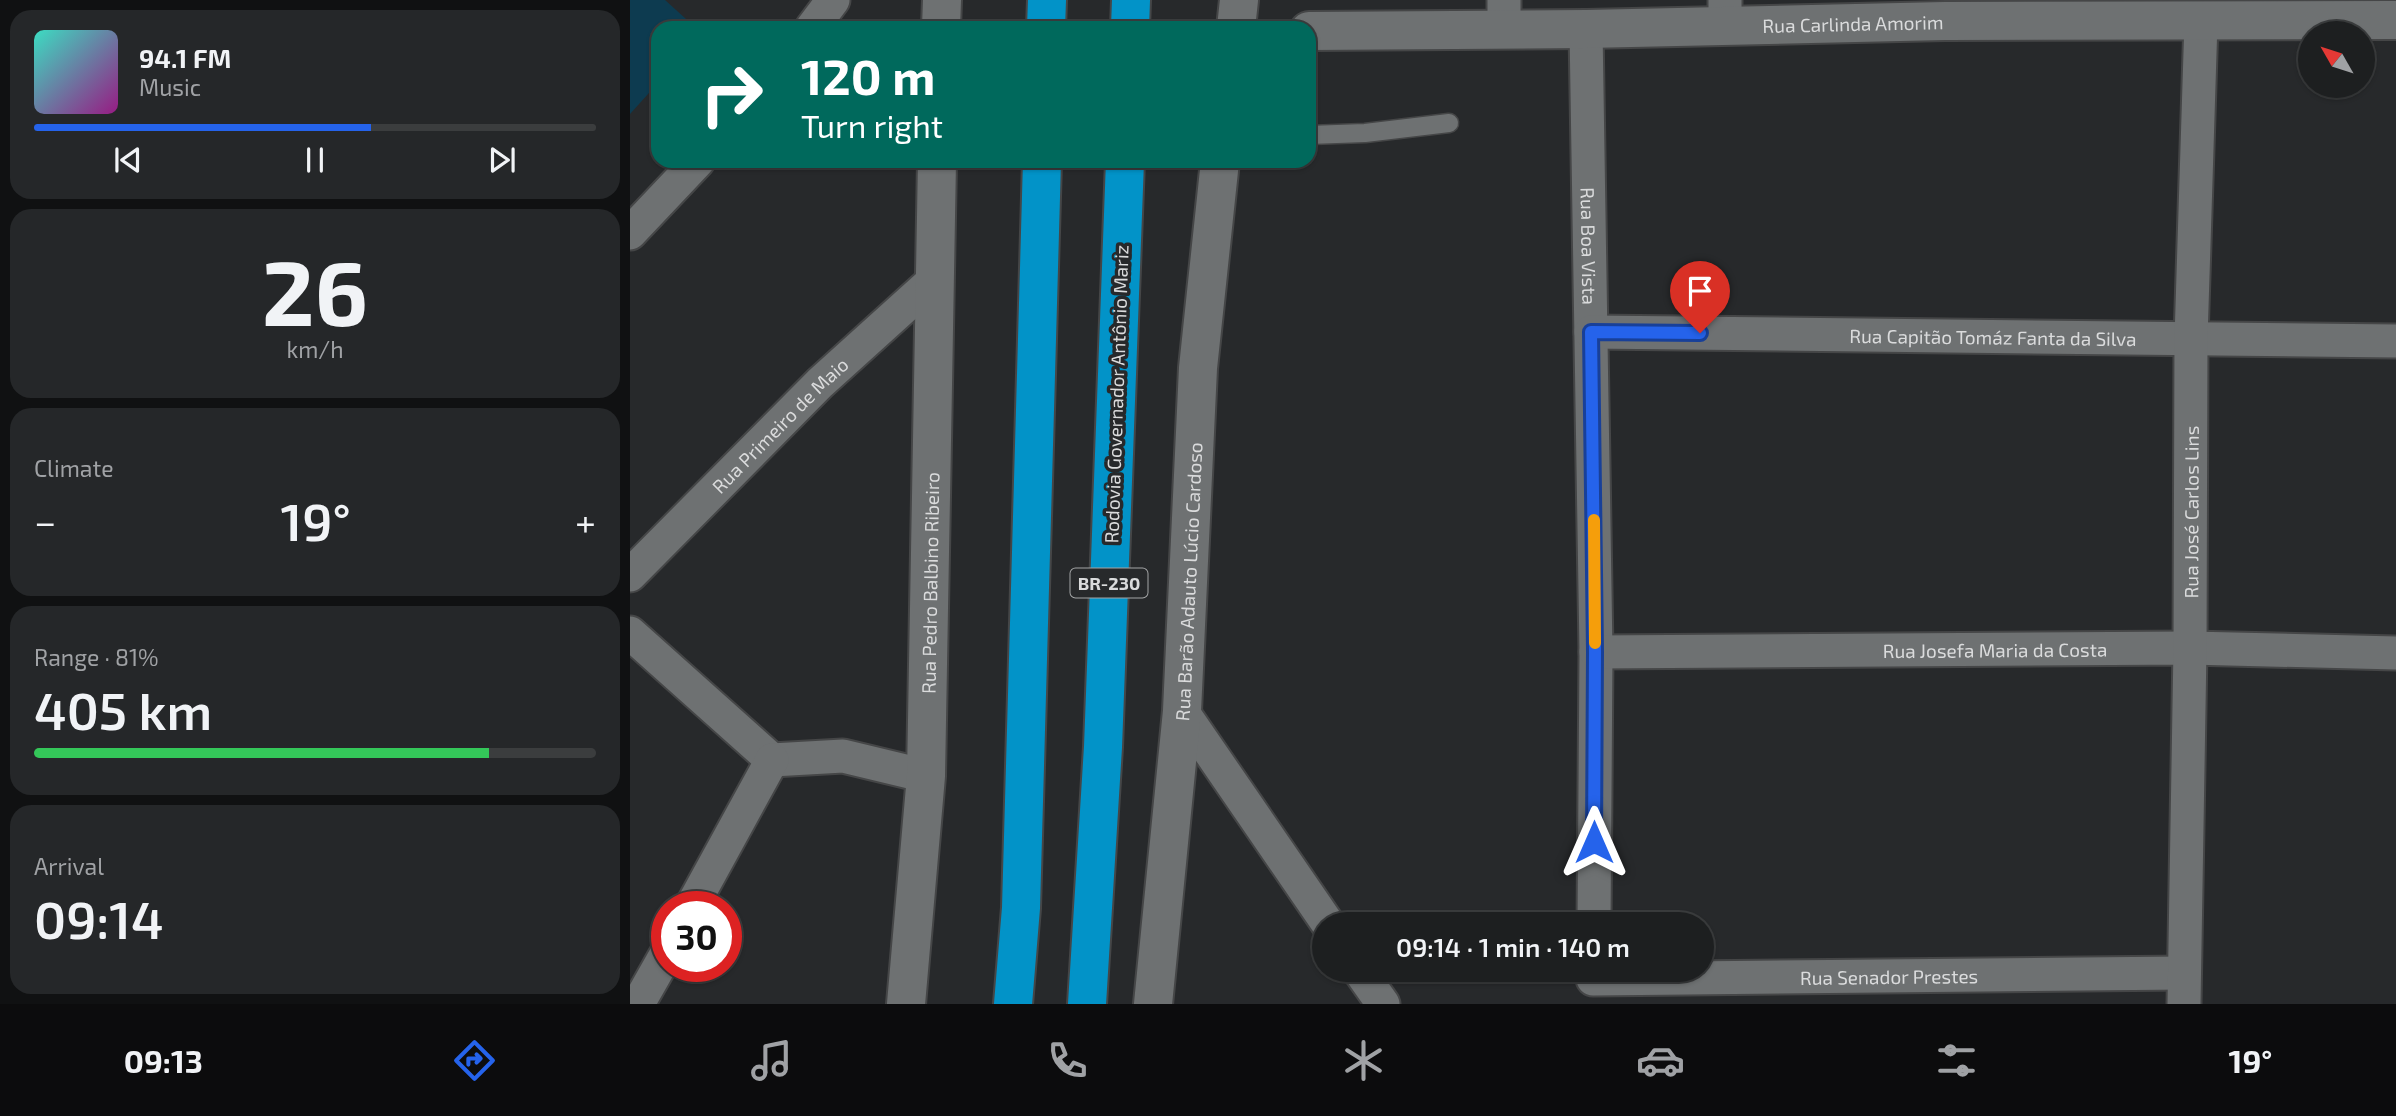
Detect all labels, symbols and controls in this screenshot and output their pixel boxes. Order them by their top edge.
street label: Rua Carlinda Amorim [1762,10,1944,37]
north arrow [2298,21,2375,98]
map controls [2298,21,2375,98]
text: 94.1 FM [139,42,231,73]
text: 120 m [801,46,935,105]
icon: right [686,49,777,140]
text: Music [139,73,201,101]
text: Turn right [801,106,943,144]
icon: previous [109,141,147,179]
icon: pause [296,141,334,179]
icon: next [483,141,521,179]
street label: Rua Boa Vista [1577,187,1602,305]
text: 26 [262,235,368,344]
street label: Rodovia Governador Antônio Mariz [1099,244,1133,544]
pin [1670,261,1730,333]
icon: arrive [1681,272,1719,310]
street label: Rua Capitão Tomáz Fanta da Silva [1849,323,2137,350]
text: km/h [286,335,344,363]
street label: Rua Primeiro de Maio [707,352,852,497]
street label: Rua José Carlos Lins [2179,426,2202,598]
street label: Rua Barão Adauto Lúcio Cardoso [1170,442,1206,722]
text: Climate [34,454,114,482]
street label: Rua Pedro Balbino Ribeiro [916,472,943,694]
text: 19° [280,489,351,551]
text: − [34,498,56,544]
text: + [575,498,596,544]
road number: BR-230 [1070,568,1148,598]
street label: Rua Josefa Maria da Costa [1883,637,2107,662]
text: Range · 81% [34,643,159,671]
text: 405 km [34,678,212,740]
position arrow [1557,805,1631,879]
text: Arrival [34,852,104,880]
text: 09:14 [34,887,164,949]
speed limit sign: 30 [651,891,742,982]
text: 09:14 · 1 min · 140 m [1396,931,1630,962]
street label: Rua Senador Prestes [1800,964,1978,988]
icon: directions [450,1036,499,1085]
icon: music [747,1036,796,1085]
icon: phone [1043,1036,1092,1085]
icon: climate [1339,1036,1388,1085]
icon: car [1636,1036,1685,1085]
icon: filters [1932,1036,1981,1085]
text: 09:13 [124,1041,203,1079]
text: 19° [2229,1041,2272,1079]

